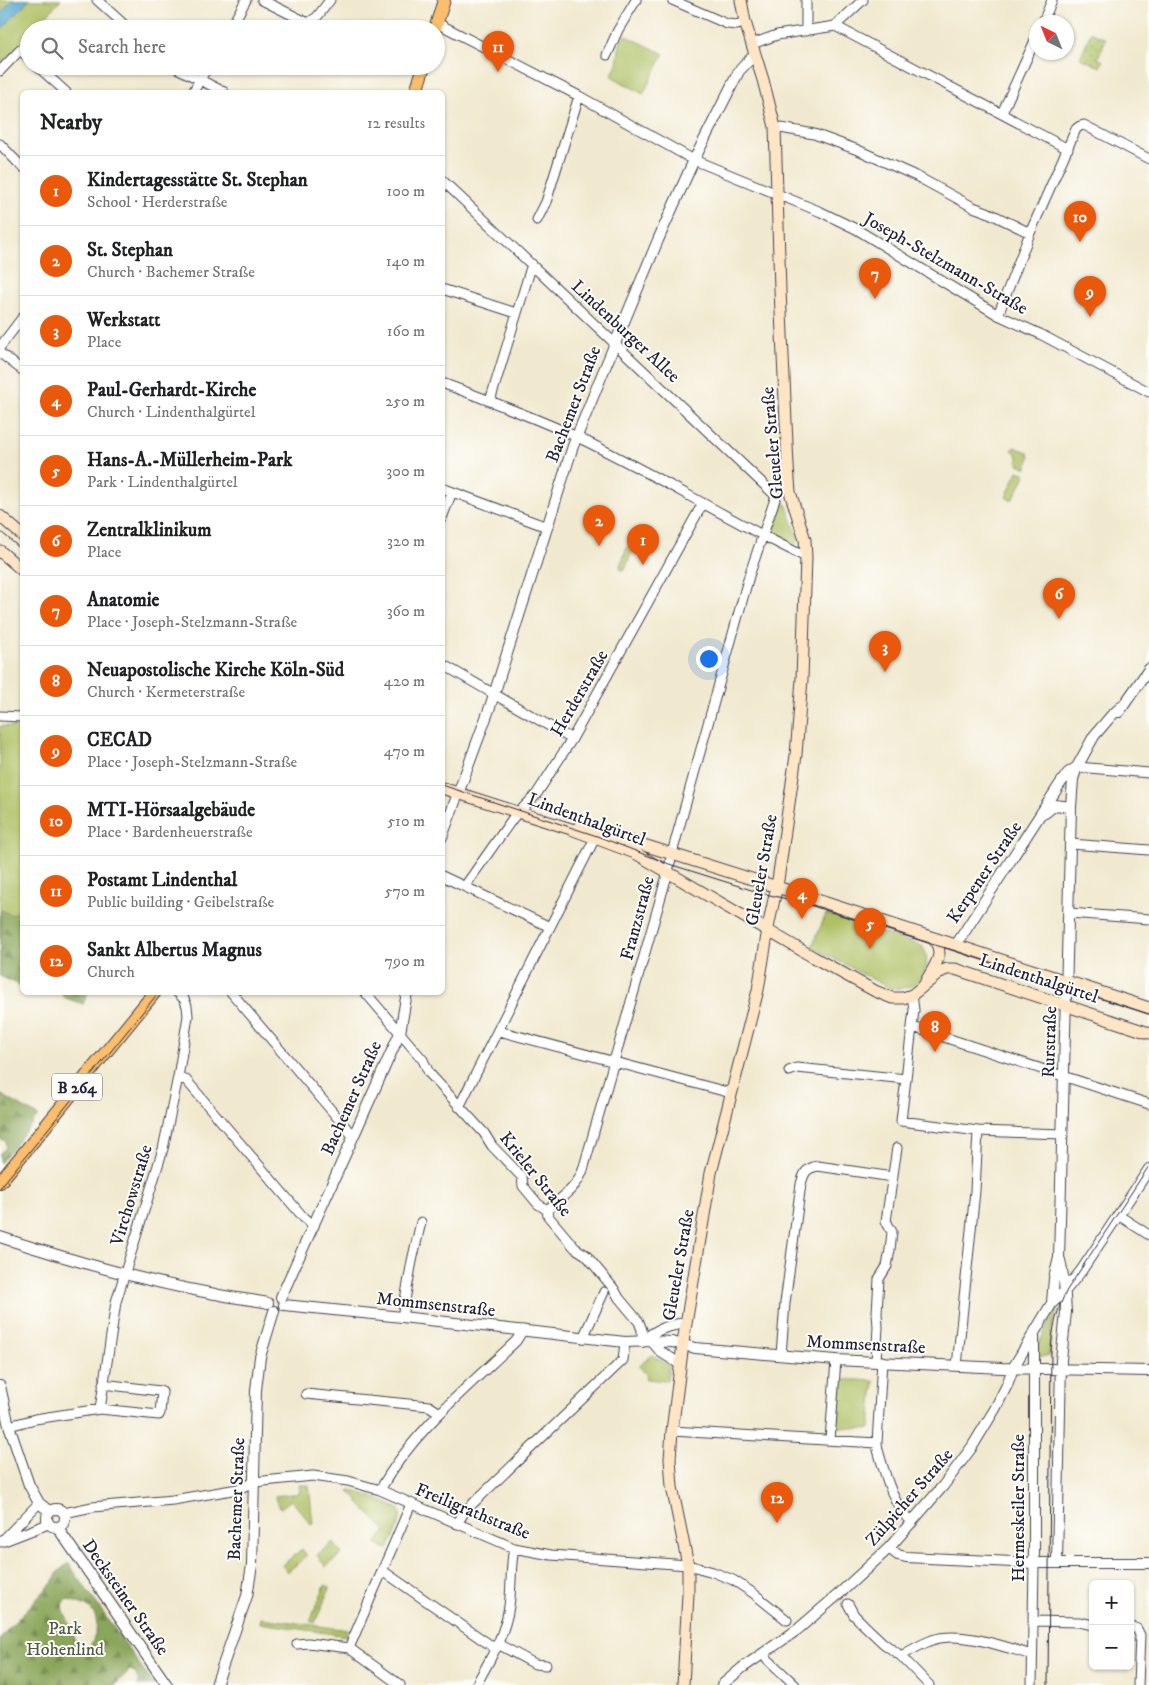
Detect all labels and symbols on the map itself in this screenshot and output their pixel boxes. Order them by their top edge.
north arrow [1029,15,1074,60]
pin: 11 [482,31,514,72]
pin: 10 [1064,201,1096,242]
street label: Joseph-Stelzmann-Straße [858,207,1031,320]
pin: 7 [859,258,891,299]
street label: Lindenburger Allee [566,276,684,388]
pin: 9 [1074,276,1106,317]
street label: Bachemer Straße [542,343,606,466]
street label: Gleueler Straße [757,386,789,500]
pin: 2 [583,505,615,546]
pin: 1 [627,524,659,565]
pin: 6 [1043,578,1075,619]
pin: 3 [869,631,901,672]
street label: Herderstraße [546,646,614,741]
your location [696,646,722,672]
street label: Lindenthalgürtel [525,788,649,852]
street label: Gleueler Straße [741,813,783,928]
street label: Kerpener Straße [943,817,1027,928]
street label: Franzstraße [616,874,660,963]
pin: 4 [786,878,818,919]
pin: 5 [854,908,886,949]
street label: Lindenthalgürtel [976,949,1101,1009]
street label: Rurstraße [1038,1006,1062,1078]
pin: 8 [919,1011,951,1052]
street label: Bachemer Straße [317,1038,387,1159]
road number: B 264 [52,1074,102,1100]
street label: Krieler Straße [494,1128,576,1221]
street label: Virchowstraße [106,1142,158,1249]
street label: Gleueler Straße [658,1208,700,1323]
street label: Mommsenstraße [375,1288,496,1322]
street label: Mommsenstraße [806,1331,926,1359]
street label: Hermeskeiler Straße [1008,1434,1030,1582]
street label: Bachemer Straße [224,1437,250,1561]
street label: Zülpicher Straße [861,1444,958,1551]
street label: Freiligrathstraße [412,1479,533,1545]
pin: 12 [761,1482,793,1523]
street label: Decksteiner Straße [77,1535,173,1660]
park label: Park Hohenlind [26,1618,104,1661]

